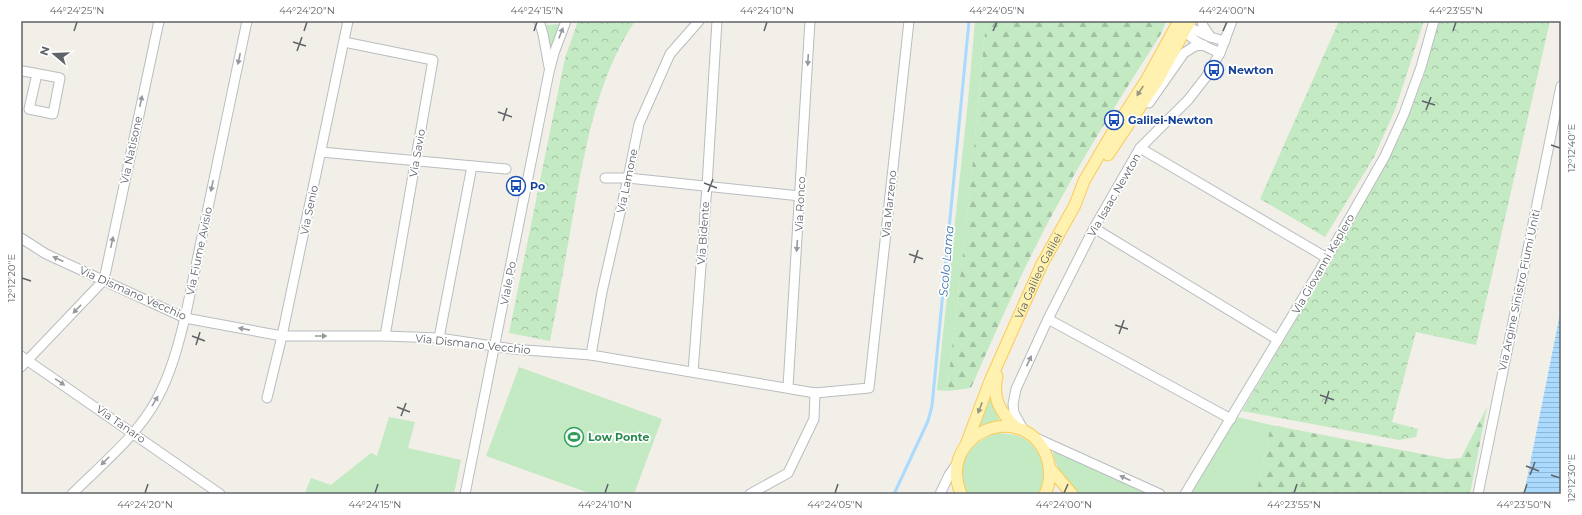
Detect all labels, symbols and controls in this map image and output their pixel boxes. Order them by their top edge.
text: 44°24'25"N [50,4,104,17]
text: 44°24'20"N [279,4,335,17]
text: 44°24'15"N [511,4,563,17]
text: 44°24'10"N [740,4,794,17]
text: 44°24'05"N [969,4,1025,17]
text: 44°24'00"N [1199,4,1255,17]
text: 44°23'55"N [1429,4,1483,17]
one-way arrow [559,27,565,39]
north arrow [34,34,74,74]
text: N [36,44,53,57]
one-way arrow [235,53,241,65]
one-way arrow [805,54,811,67]
bus stop icon: Newton [1203,59,1225,81]
place label: Newton [1228,63,1274,77]
one-way arrow [1136,85,1143,97]
one-way arrow [138,95,144,107]
bus stop icon: Galilei-Newton [1103,109,1125,131]
place label: Galilei-Newton [1128,113,1213,127]
street label: Via Natisone [117,114,145,185]
text: 12°12'40"E [1565,123,1578,172]
street label: Via Savio [406,128,428,178]
street label: Via Lamone [613,147,641,214]
street label: Via Isaac Newton [1084,151,1144,239]
street label: Via Marzeno [878,169,900,238]
bus stop icon: Po [505,175,527,197]
street label: Via Ronco [792,176,808,232]
place label: Po [530,179,545,193]
one-way arrow [209,180,215,193]
street label: Via Senio [297,184,321,236]
street label: Via Bidente [694,200,712,265]
street label: Via Fiume Avisio [183,205,215,297]
street label: Via Argine Sinistro Fiumi Uniti [1495,208,1543,372]
street label: Via Giovanni Keplero [1289,211,1357,317]
water label: Scolo Lama [935,225,957,297]
street label: Via Galileo Galilei [1012,230,1065,321]
one-way arrow [109,236,115,248]
one-way arrow [794,240,801,252]
text: 12°12'20"E [5,254,18,302]
one-way arrow [52,256,64,262]
street label: Viale Po [497,260,519,306]
street label: Via Dismano Vecchio [77,263,189,323]
one-way arrow [72,304,82,314]
one-way arrow [238,326,250,332]
street label: Via Dismano Vecchio [415,331,531,357]
one-way arrow [315,333,328,339]
one-way arrow [1026,356,1032,367]
one-way arrow [55,378,65,386]
one-way arrow [152,395,159,407]
street label: Via Tanaro [93,402,149,446]
one-way arrow [976,403,982,415]
sports icon: Low Ponte [563,426,585,448]
place label: Low Ponte [588,430,649,444]
text: 12°12'30"E [1565,454,1578,502]
one-way arrow [101,456,110,465]
one-way arrow [1119,475,1130,481]
text: 44°24'20"N [117,498,173,511]
text: 44°24'15"N [349,498,401,511]
text: 44°24'10"N [578,498,632,511]
text: 44°24'05"N [807,498,863,511]
text: 44°24'00"N [1036,498,1092,511]
text: 44°23'55"N [1267,498,1321,511]
text: 44°23'50"N [1497,498,1551,511]

